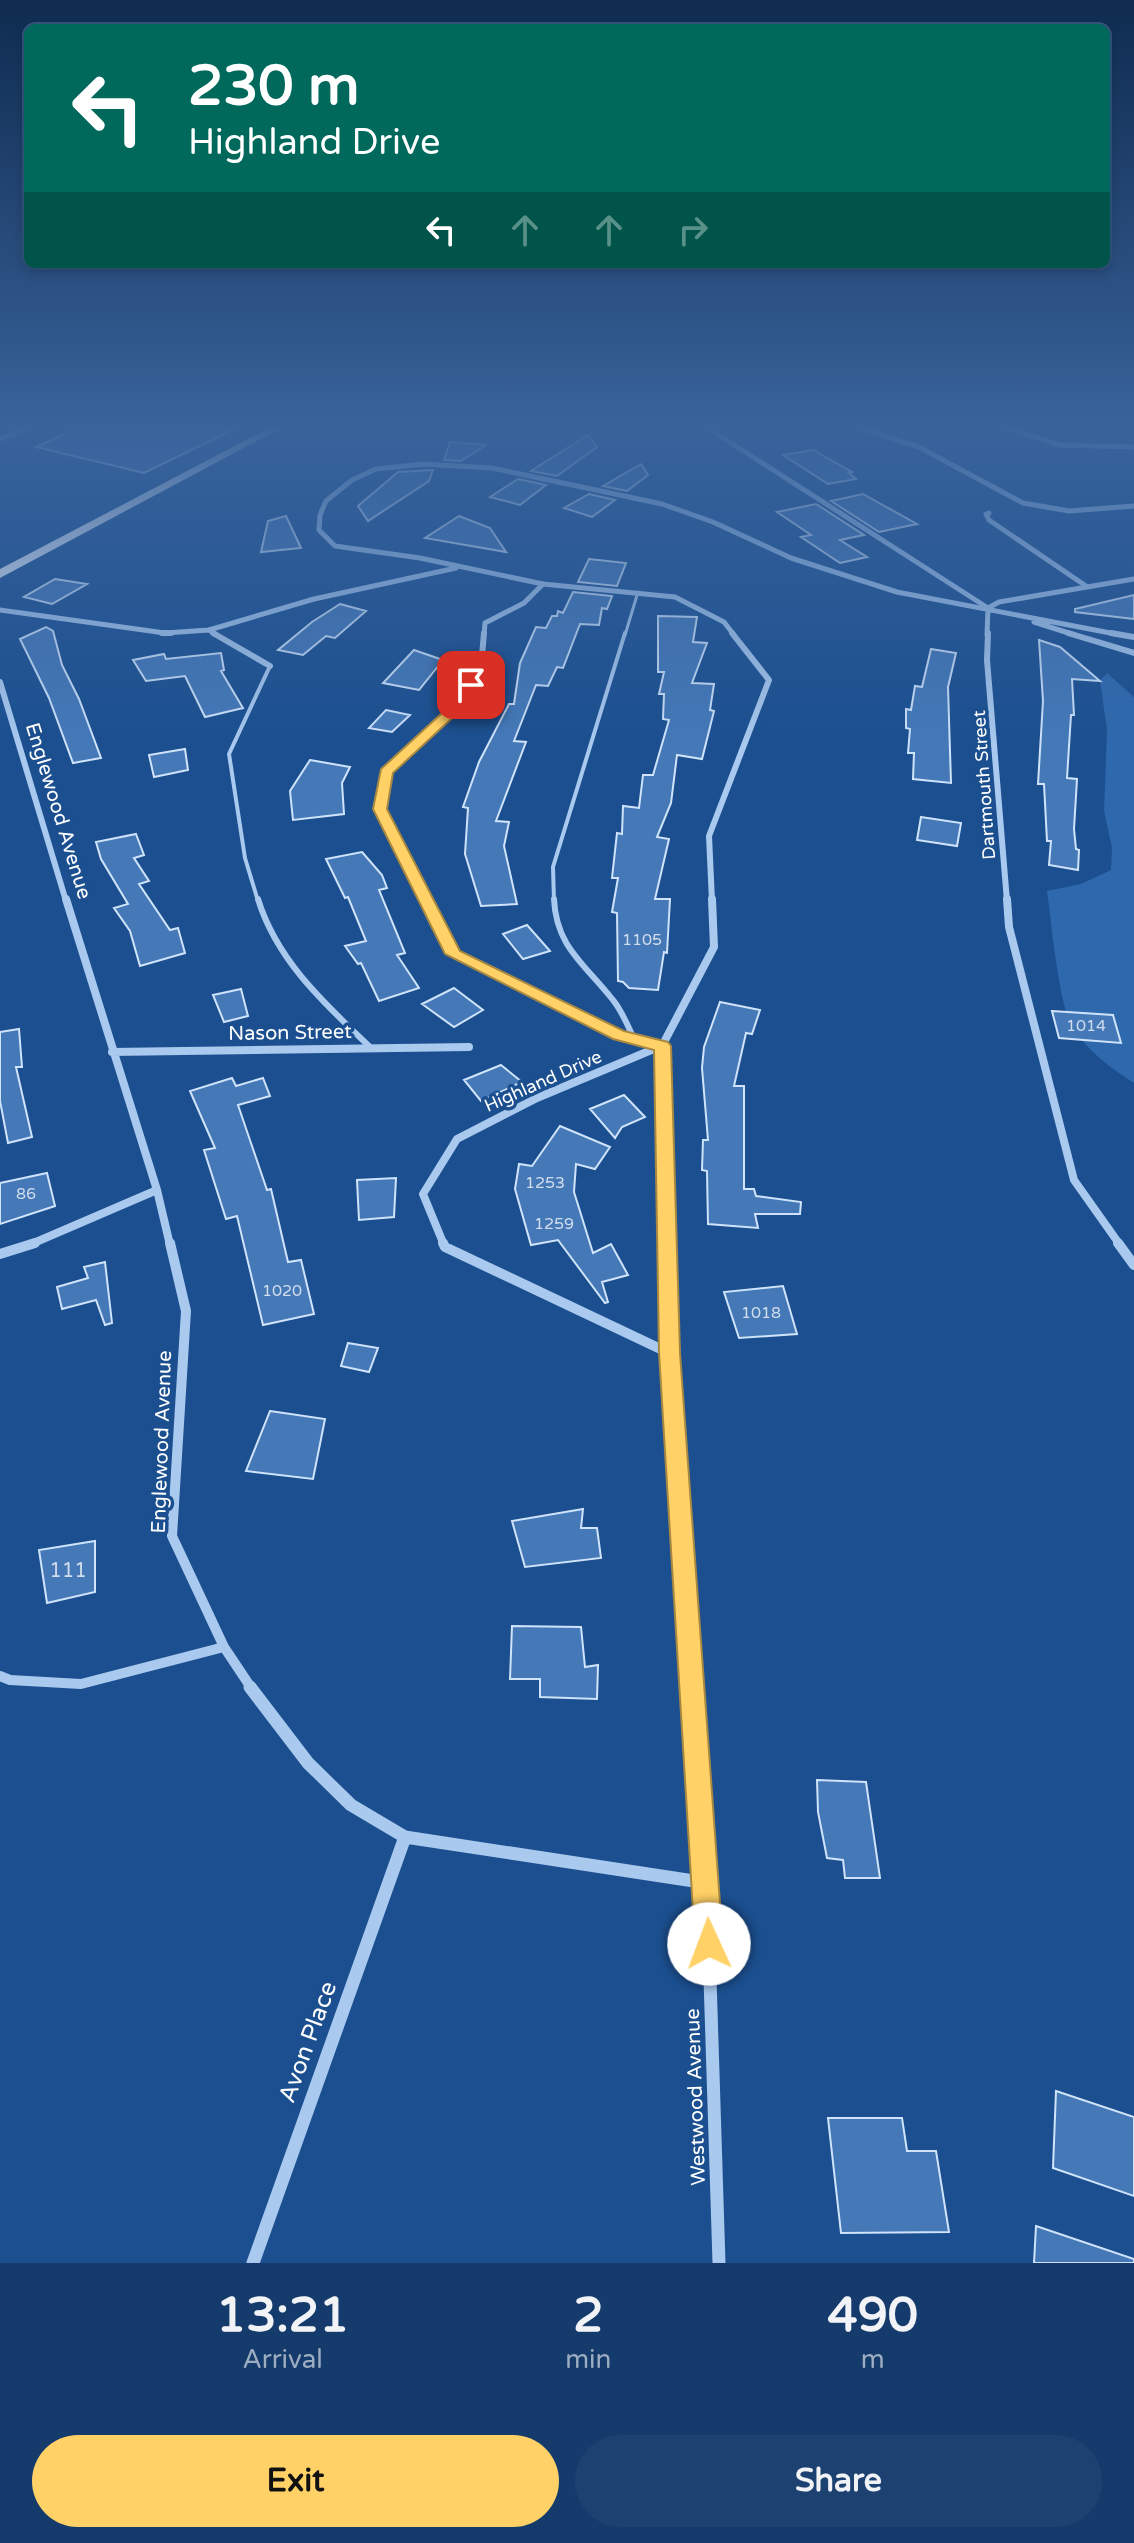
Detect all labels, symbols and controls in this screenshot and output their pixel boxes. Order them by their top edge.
text: 230 m [188,53,359,120]
icon: left [56,56,160,160]
text: Highland Drive [188,121,440,164]
icon: left [419,208,463,252]
icon: ahead [503,208,547,252]
icon: ahead [587,208,631,252]
icon: right [671,208,715,252]
pin [437,651,505,719]
icon: arrive [449,663,493,707]
street label: Dartmouth Street [968,709,1000,860]
street label: Englewood Avenue [20,720,96,902]
house number: 1105 [622,930,662,950]
house number: 1014 [1066,1016,1106,1036]
street label: Nason Street [228,1020,352,1046]
street label: Highland Drive [481,1045,605,1117]
house number: 1253 [525,1173,565,1193]
house number: 86 [16,1184,36,1204]
house number: 1259 [534,1214,574,1234]
house number: 1020 [262,1281,302,1301]
house number: 1018 [741,1303,781,1323]
street label: Englewood Avenue [147,1350,177,1534]
house number: 111 [49,1559,87,1583]
position arrow [667,1902,751,1986]
street label: Avon Place [273,1977,343,2107]
street label: Westwood Avenue [681,2008,711,2186]
text: 13:21 [216,2287,349,2345]
text: 2 [573,2287,603,2345]
text: 490 [827,2287,918,2345]
text: Arrival [242,2344,323,2375]
text: min [565,2344,611,2375]
text: m [861,2344,885,2375]
button: Exit [32,2435,559,2527]
button: Share [575,2435,1102,2527]

